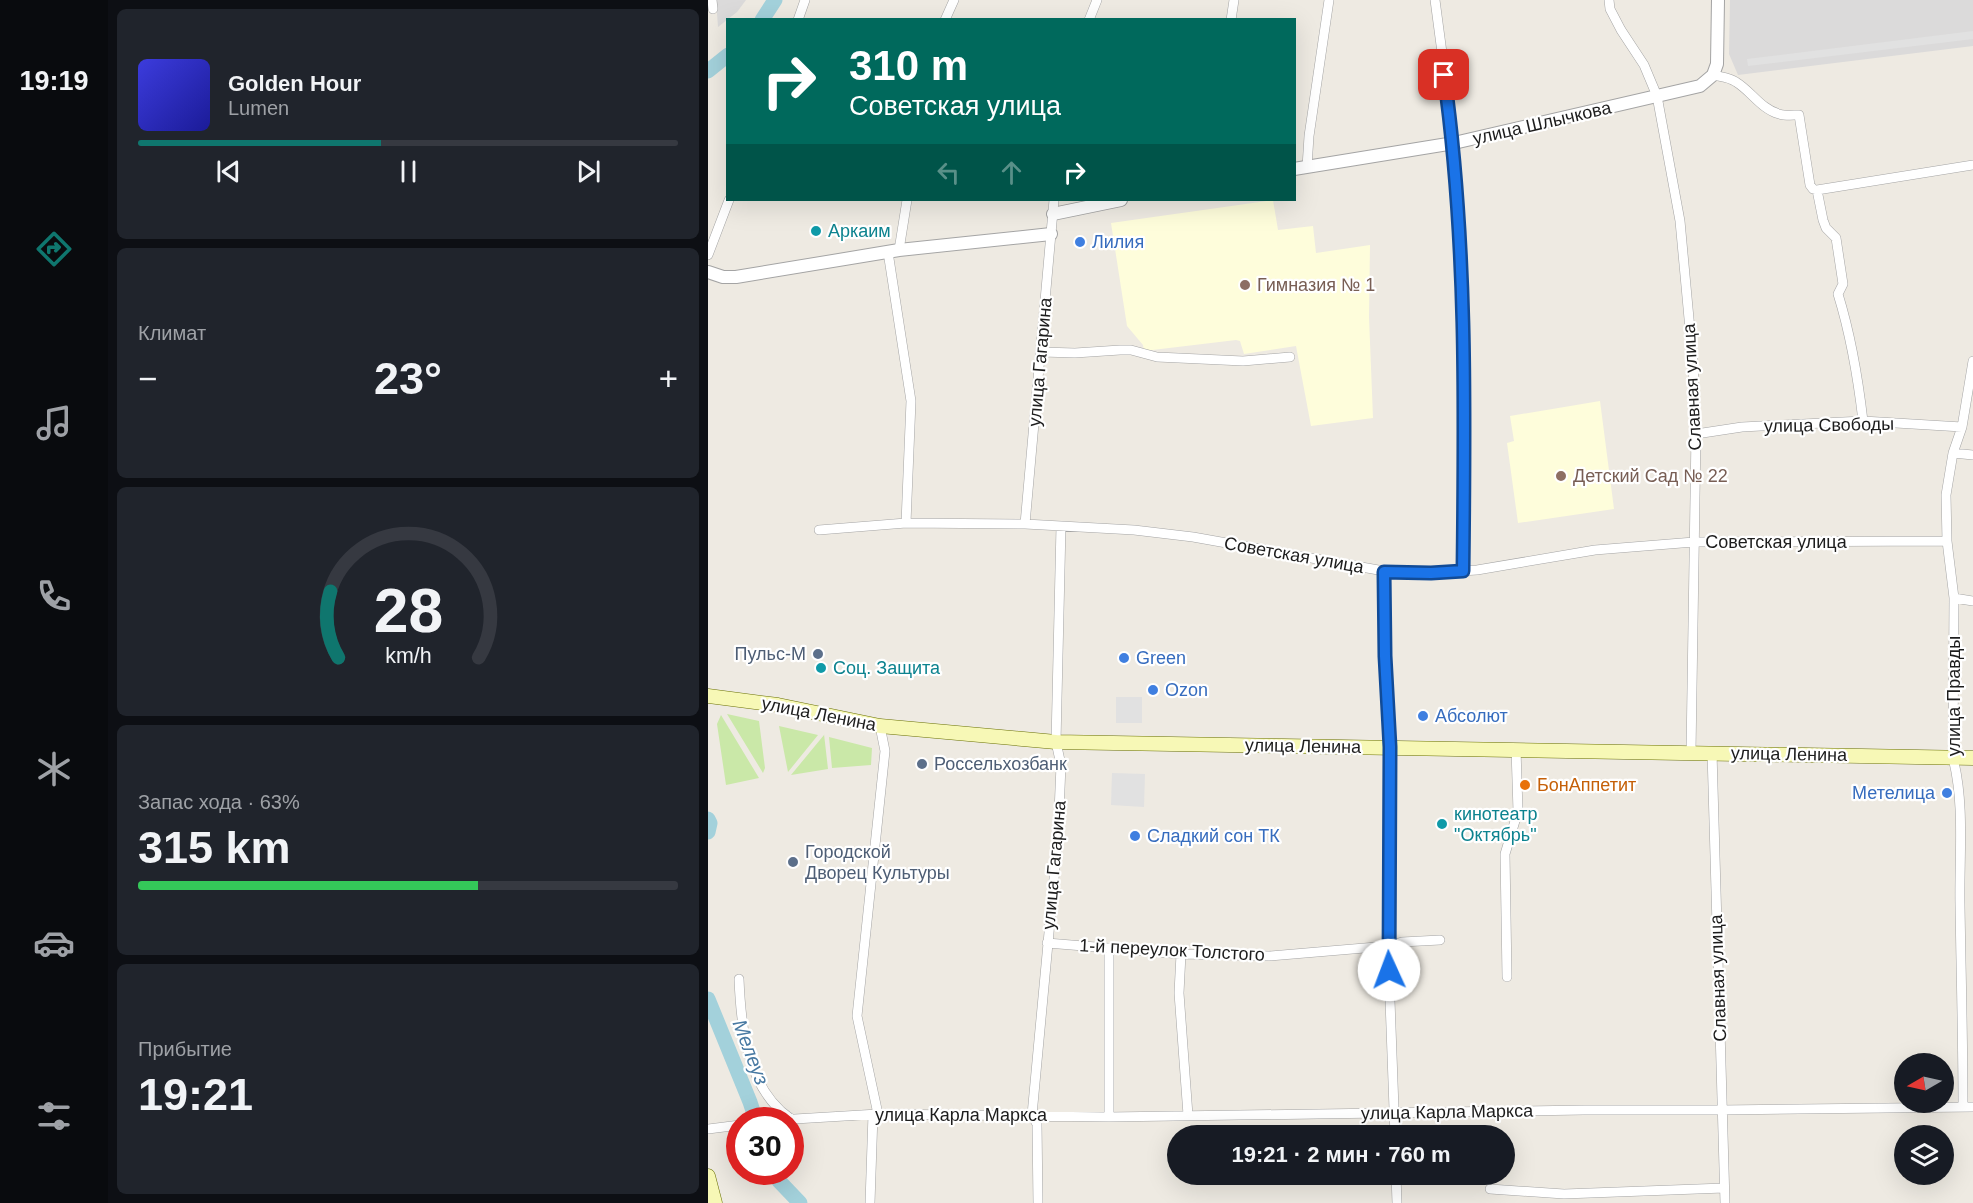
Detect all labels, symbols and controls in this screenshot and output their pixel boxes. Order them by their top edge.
icon: right [750,42,828,120]
text: 310 m [849,42,968,89]
pin [1418,49,1469,100]
icon: arrive [1427,58,1460,91]
text: 19:19 [19,66,89,96]
text: Golden Hour [228,71,361,96]
text: Советская улица [849,91,1061,121]
text: Lumen [228,97,289,119]
street label: улица Шлычкова [1471,97,1614,149]
icon: previous [212,155,245,188]
icon: pause [392,155,425,188]
icon: next [572,155,605,188]
icon: left [932,156,965,189]
icon: ahead [995,156,1028,189]
icon: right [1058,156,1091,189]
place label: Аркаим [828,221,891,241]
marker: Аркаим [809,224,823,238]
icon: directions [33,228,75,270]
place label: Лилия [1092,232,1144,252]
marker: Лилия [1073,235,1087,249]
place label: Гимназия № 1 [1257,275,1375,295]
marker: Гимназия № 1 [1238,278,1252,292]
street label: улица Гагарина [1024,296,1056,427]
text: Климат [138,322,206,344]
street label: Славная улица [1679,322,1705,451]
text: 23° [374,353,442,404]
text: − [138,360,157,397]
text: + [659,360,678,397]
icon: music [33,402,75,444]
street label: улица Свободы [1764,414,1894,436]
place label: Детский Сад № 22 [1573,466,1728,486]
marker: Детский Сад № 22 [1554,469,1568,483]
street label: Советская улица [1705,532,1848,552]
street label: Советская улица [1223,533,1366,577]
icon: phone [33,575,75,617]
text: 28 [373,577,443,646]
street label: улица Правды [1944,636,1964,756]
place label: Пульс-М [735,644,806,664]
text: km/h [385,645,431,669]
marker: Пульс-М [811,647,825,661]
place label: Green [1136,648,1186,668]
marker: Green [1117,651,1131,665]
place label: Соц. Защита [833,658,941,678]
marker: Соц. Защита [814,661,828,675]
place label: Ozon [1165,680,1208,700]
marker: Ozon [1146,683,1160,697]
street label: улица Ленина [760,693,879,735]
place label: Абсолют [1435,706,1508,726]
marker: Абсолют [1416,709,1430,723]
street label: улица Ленина [1245,735,1362,757]
street label: улица Ленина [1731,743,1848,765]
icon: climate [33,748,75,790]
place label: Россельхозбанк [934,754,1067,774]
marker: Россельхозбанк [915,757,929,771]
place label: БонАппетит [1537,775,1636,795]
marker: БонАппетит [1518,778,1532,792]
place label: Метелица [1852,783,1936,803]
marker: Метелица [1940,786,1954,800]
text: Запас хода · 63% [138,791,300,813]
street label: улица Гагарина [1038,799,1070,930]
place label: кинотеатр "Октябрь" [1454,804,1537,845]
marker: кинотеатр "Октябрь" [1435,817,1449,831]
text: 315 km [138,822,291,873]
place label: Сладкий сон ТК [1147,826,1280,846]
marker: Сладкий сон ТК [1128,829,1142,843]
place label: Городской Дворец Культуры [805,842,950,883]
marker: Городской Дворец Культуры [786,855,800,869]
street label: Славная улица [1706,913,1730,1042]
icon: car [33,922,75,964]
street label: 1-й переулок Толстого [1079,935,1265,965]
position arrow [1357,938,1421,1002]
water label: Мелеуз [729,1016,773,1088]
text: Прибытие [138,1038,232,1060]
north arrow [1894,1053,1954,1113]
map controls [1894,1053,1954,1185]
text: 19:21 [138,1069,253,1120]
icon: filters [33,1095,75,1137]
street label: улица Карла Маркса [1361,1100,1534,1124]
street label: улица Карла Маркса [875,1105,1048,1125]
speed limit sign: 30 [726,1107,804,1185]
button: layers [1894,1125,1954,1185]
text: 19:21 · 2 мин · 760 m [1231,1142,1451,1167]

